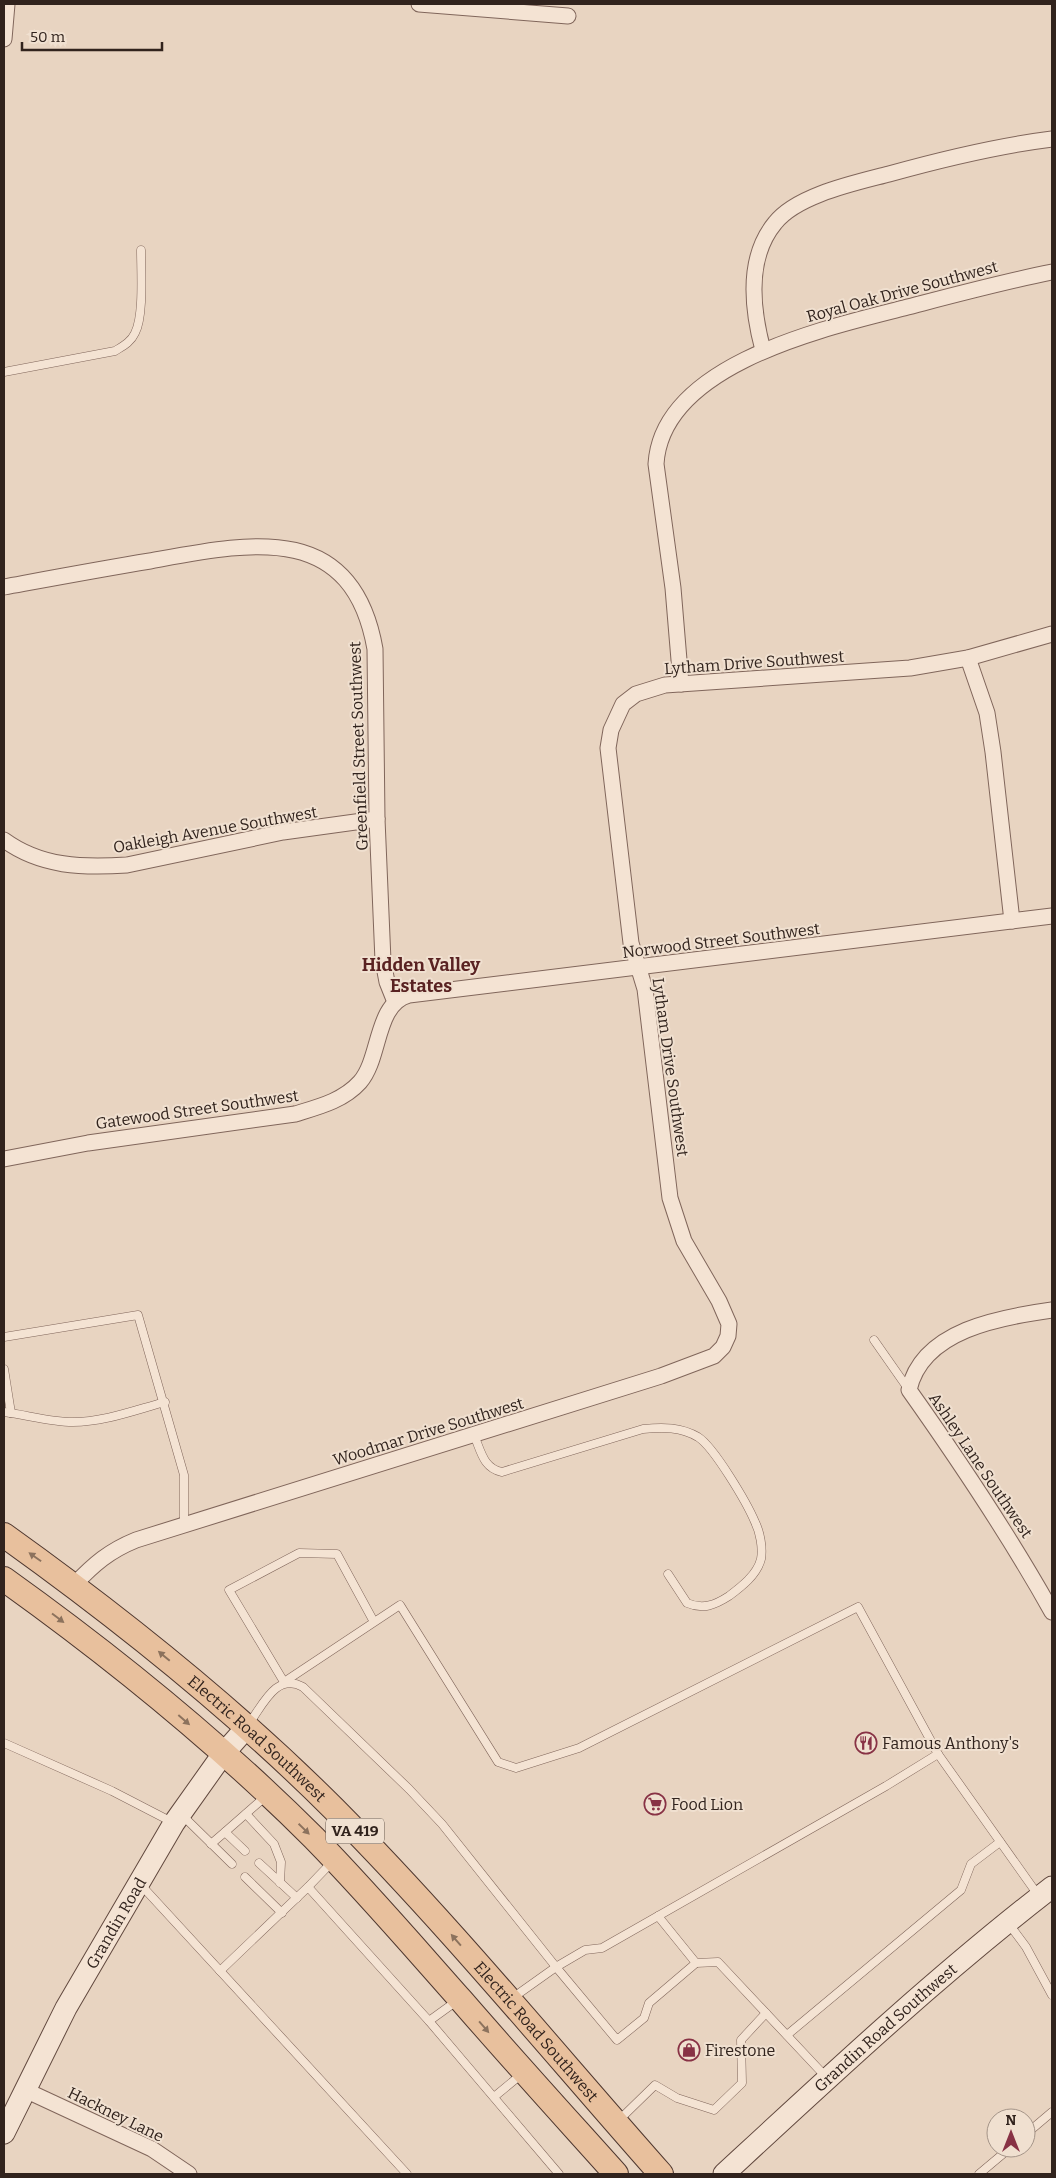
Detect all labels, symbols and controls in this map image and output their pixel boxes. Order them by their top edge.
scale bar [22,20,162,52]
text: 50 m [30,28,66,46]
street label: Royal Oak Drive Southwest [804,257,1000,326]
street label: Greenfield Street Southwest [345,641,372,851]
street label: Lytham Drive Southwest [663,647,845,678]
street label: Oakleigh Avenue Southwest [112,802,319,857]
street label: Norwood Street Southwest [621,919,821,962]
district label: Hidden Valley Estates [362,954,481,997]
street label: Lytham Drive Southwest [649,976,693,1158]
street label: Gatewood Street Southwest [94,1086,300,1133]
street label: Ashley Lane Southwest [925,1389,1036,1542]
street label: Woodmar Drive Southwest [331,1393,526,1470]
one-way arrow [28,1552,42,1562]
one-way arrow [51,1612,64,1623]
one-way arrow [158,1651,171,1662]
street label: Electric Road Southwest [184,1671,330,1806]
one-way arrow [177,1714,189,1726]
restaurant icon: Famous Anthony's [854,1731,878,1755]
place label: Famous Anthony's [882,1734,1019,1753]
supermarket icon: Food Lion [643,1792,667,1816]
place label: Food Lion [671,1795,743,1814]
road number: VA 419 [326,1818,384,1844]
one-way arrow [298,1823,310,1835]
street label: Grandin Road [82,1874,150,1972]
one-way arrow [450,1934,461,1947]
street label: Electric Road Southwest [470,1958,602,2106]
street label: Grandin Road Southwest [810,1959,961,2096]
one-way arrow [479,2020,490,2033]
shop icon: Firestone [677,2038,701,2062]
place label: Firestone [705,2041,775,2060]
street label: Hackney Lane [65,2083,167,2146]
north arrow [986,2108,1036,2158]
text: N [1006,2112,1017,2129]

